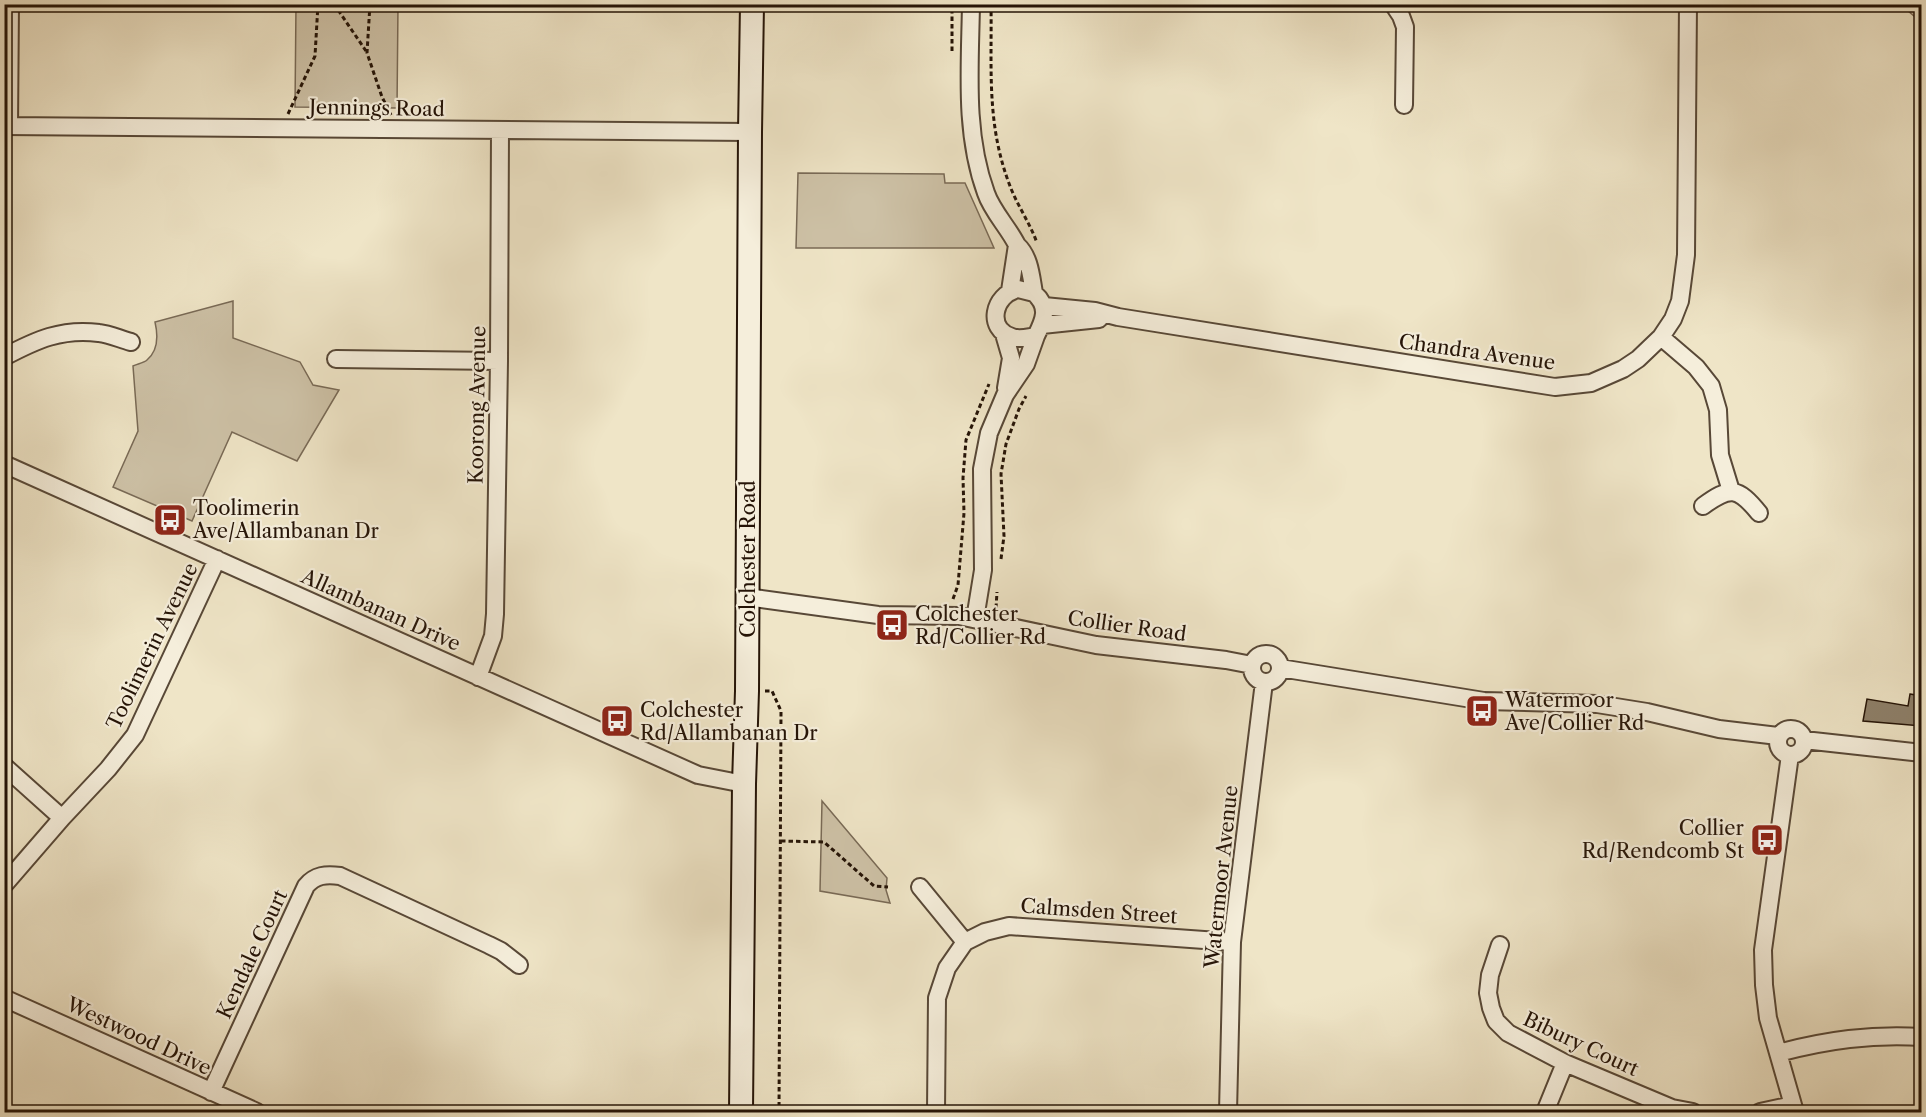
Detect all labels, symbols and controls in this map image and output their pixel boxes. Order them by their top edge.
street label: Jennings Road [306,95,445,121]
street label: Koorong Avenue [464,326,490,484]
street label: Chandra Avenue [1397,329,1557,375]
street label: Colchester Road [736,480,760,638]
place label: Toolimerin Ave/Allambanan Dr [192,496,380,543]
bus stop icon: Toolimerin Ave/Allambanan Dr [152,502,188,538]
street label: Toolimerin Avenue [101,559,203,733]
street label: Allambanan Drive [297,564,464,656]
place label: Colchester Rd/Collier Rd [915,602,1046,649]
street label: Collier Road [1066,606,1188,646]
bus stop icon: Colchester Rd/Collier Rd [874,607,910,643]
place label: Watermoor Ave/Collier Rd [1504,688,1644,735]
bus stop icon: Watermoor Ave/Collier Rd [1464,693,1500,729]
place label: Colchester Rd/Allambanan Dr [640,698,818,745]
bus stop icon: Colchester Rd/Allambanan Dr [599,703,635,739]
street label: Watermoor Avenue [1199,784,1243,971]
place label: Collier Rd/Rendcomb St [1582,816,1745,863]
bus stop icon: Collier Rd/Rendcomb St [1749,822,1785,858]
street label: Kendale Court [212,886,292,1022]
street label: Calmsden Street [1020,894,1178,928]
street label: Westwood Drive [62,991,215,1080]
street label: Bibury Court [1520,1007,1642,1081]

